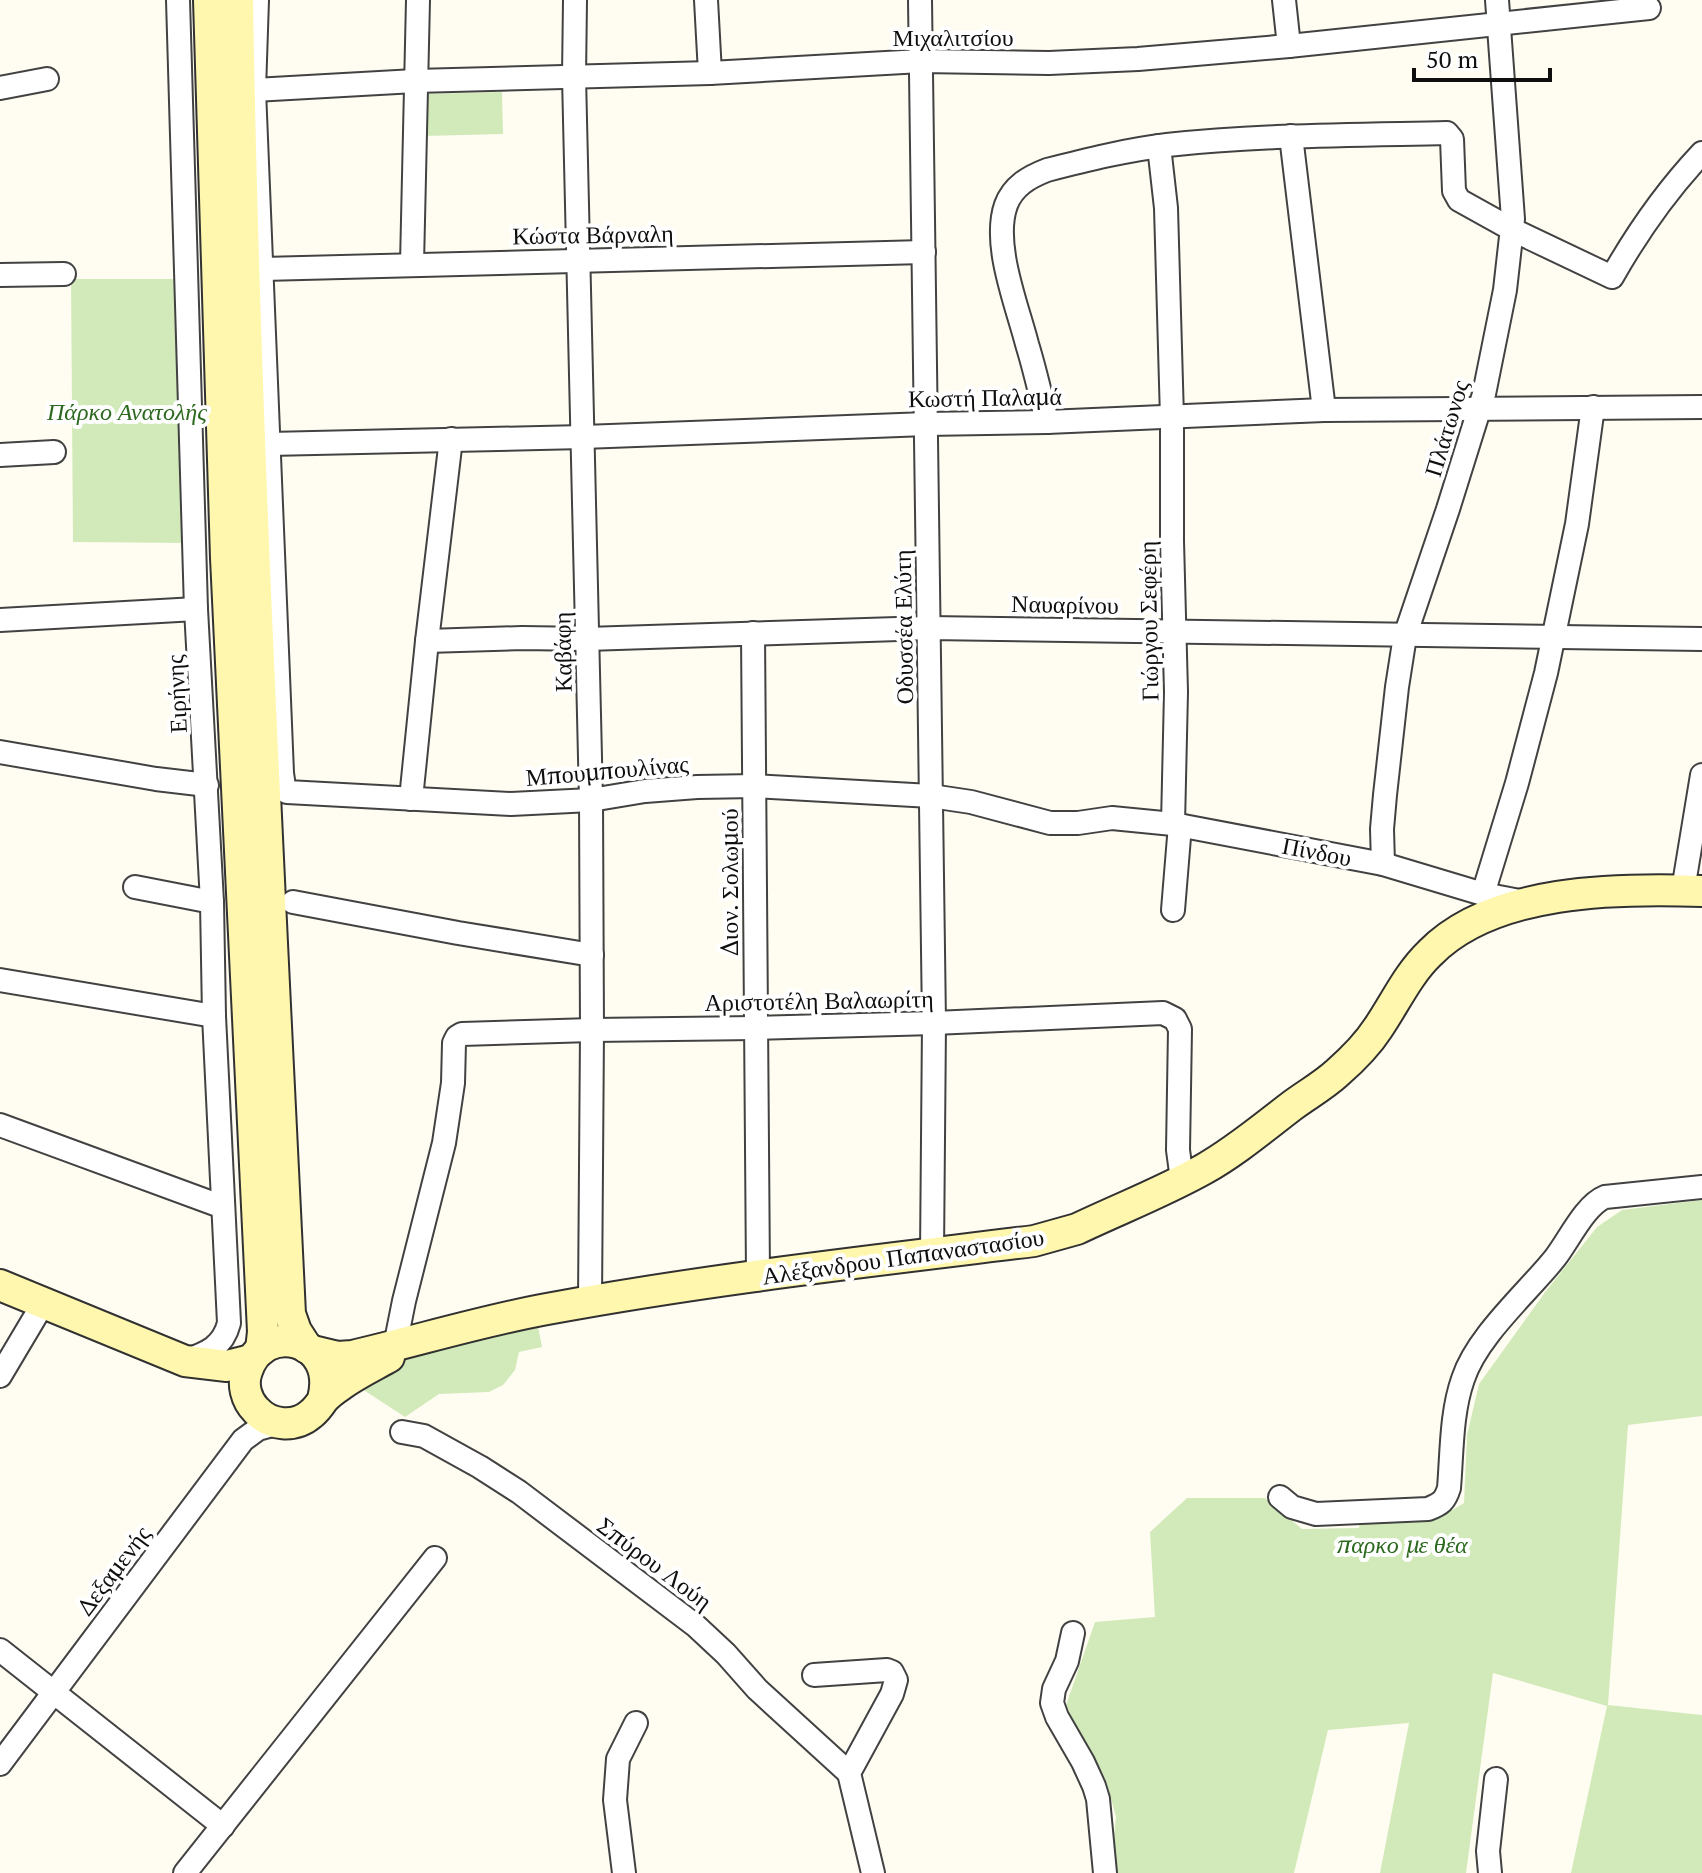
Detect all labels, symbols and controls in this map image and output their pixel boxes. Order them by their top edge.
street label: Μιχαλιτσίου [892,21,1014,53]
scale bar [1414,32,1550,82]
text: 50 m [1426,43,1478,75]
street label: Κώστα Βάρναλη [512,217,674,251]
street label: Πλάτωνος [1416,375,1476,480]
street label: Κωστή Παλαμά [908,380,1063,414]
park label: Πάρκο Ανατολής [46,395,207,427]
street label: Γιώργου Σεφέρη [1131,541,1165,701]
street label: Οδυσσέα Ελύτη [886,549,920,705]
street label: Ναυαρίνου [1011,587,1119,621]
street label: Καβάφη [545,612,579,692]
street label: Ειρήνης [158,653,194,734]
street label: Μπουμπουλίνας [524,747,690,793]
street label: Διον. Σολωμού [713,808,745,956]
street label: Πίνδου [1280,829,1354,873]
street label: Αριστοτέλη Βαλαωρίτη [704,982,934,1018]
street label: Αλέξανδρου Παπαναστασίου [760,1220,1046,1292]
street label: Σπύρου Λούη [591,1509,719,1617]
street label: Δεξαμενής [69,1518,158,1621]
park label: παρκο με θέα [1336,1528,1468,1560]

